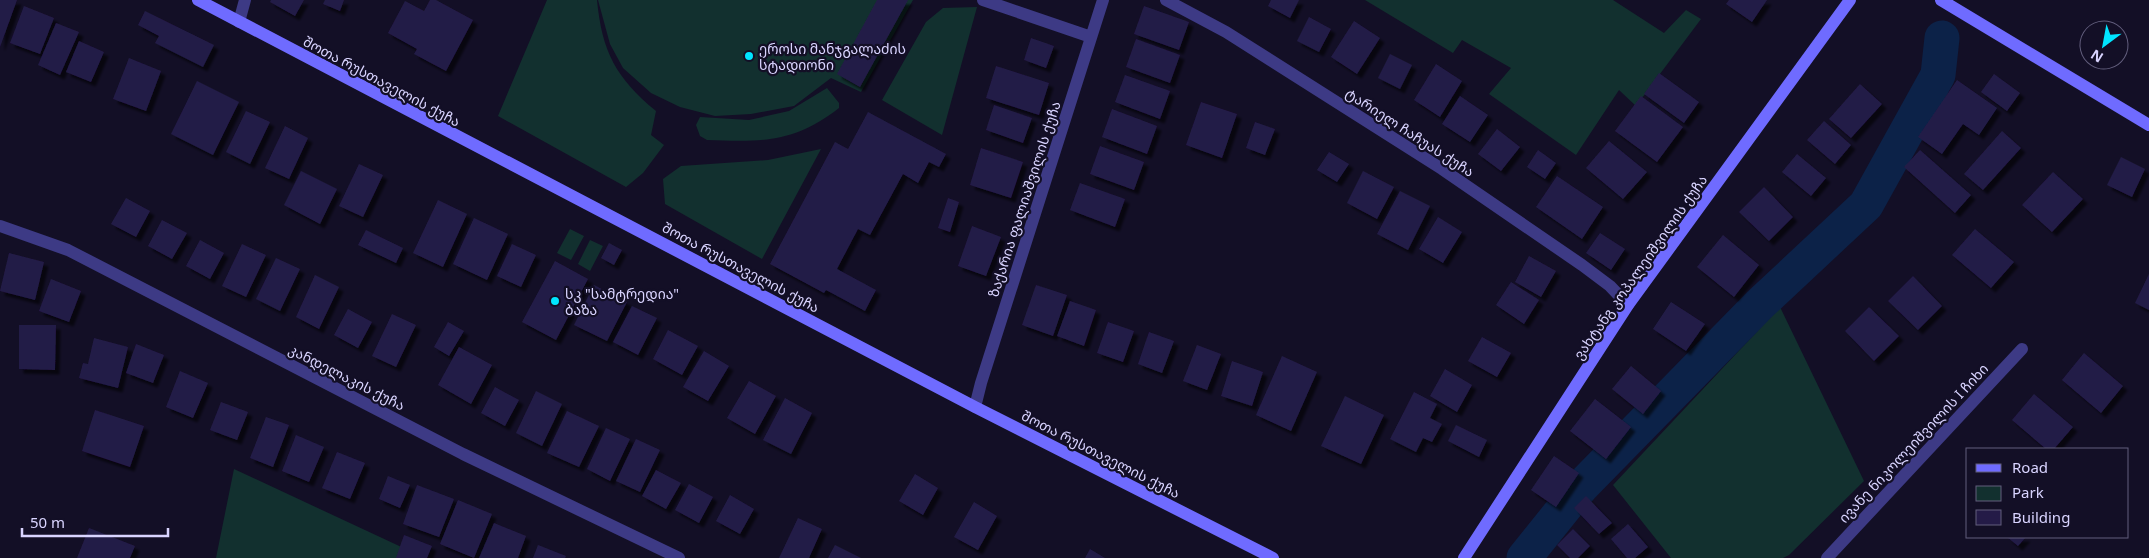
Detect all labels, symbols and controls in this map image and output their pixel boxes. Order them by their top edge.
north arrow [2079,20,2129,70]
street label: შოთა რუსთაველის ქუჩა [300,31,464,131]
place label: ეროსი მანჯგალაძის სტადიონი [759,39,906,74]
text: N [2087,45,2107,68]
marker: ეროსი მანჯგალაძის სტადიონი [743,50,755,62]
street label: ტარიელ ჩაჩუას ქუჩა [1342,83,1478,181]
street label: ზაქარია ფალიაშვილის ქუჩა [983,98,1065,300]
street label: ვახტანგ კოპალეიშვილის ქუჩა [1569,171,1711,363]
street label: შოთა რუსთაველის ქუჩა [659,217,823,317]
place label: სკ "სამტრედია" ბაზა [565,284,679,319]
marker: სკ "სამტრედია" ბაზა [549,295,561,307]
street label: კანდელაკის ქუჩა [286,339,408,415]
street label: ივანე ნიკოლეიშვილის I ჩიხი [1834,359,1992,527]
street label: შოთა რუსთაველის ქუჩა [1019,406,1183,502]
legend [1966,448,2129,538]
text: Road [2012,457,2048,477]
text: Park [2012,482,2044,502]
scale bar [22,506,169,538]
text: Building [2012,507,2070,527]
text: 50 m [30,512,65,532]

